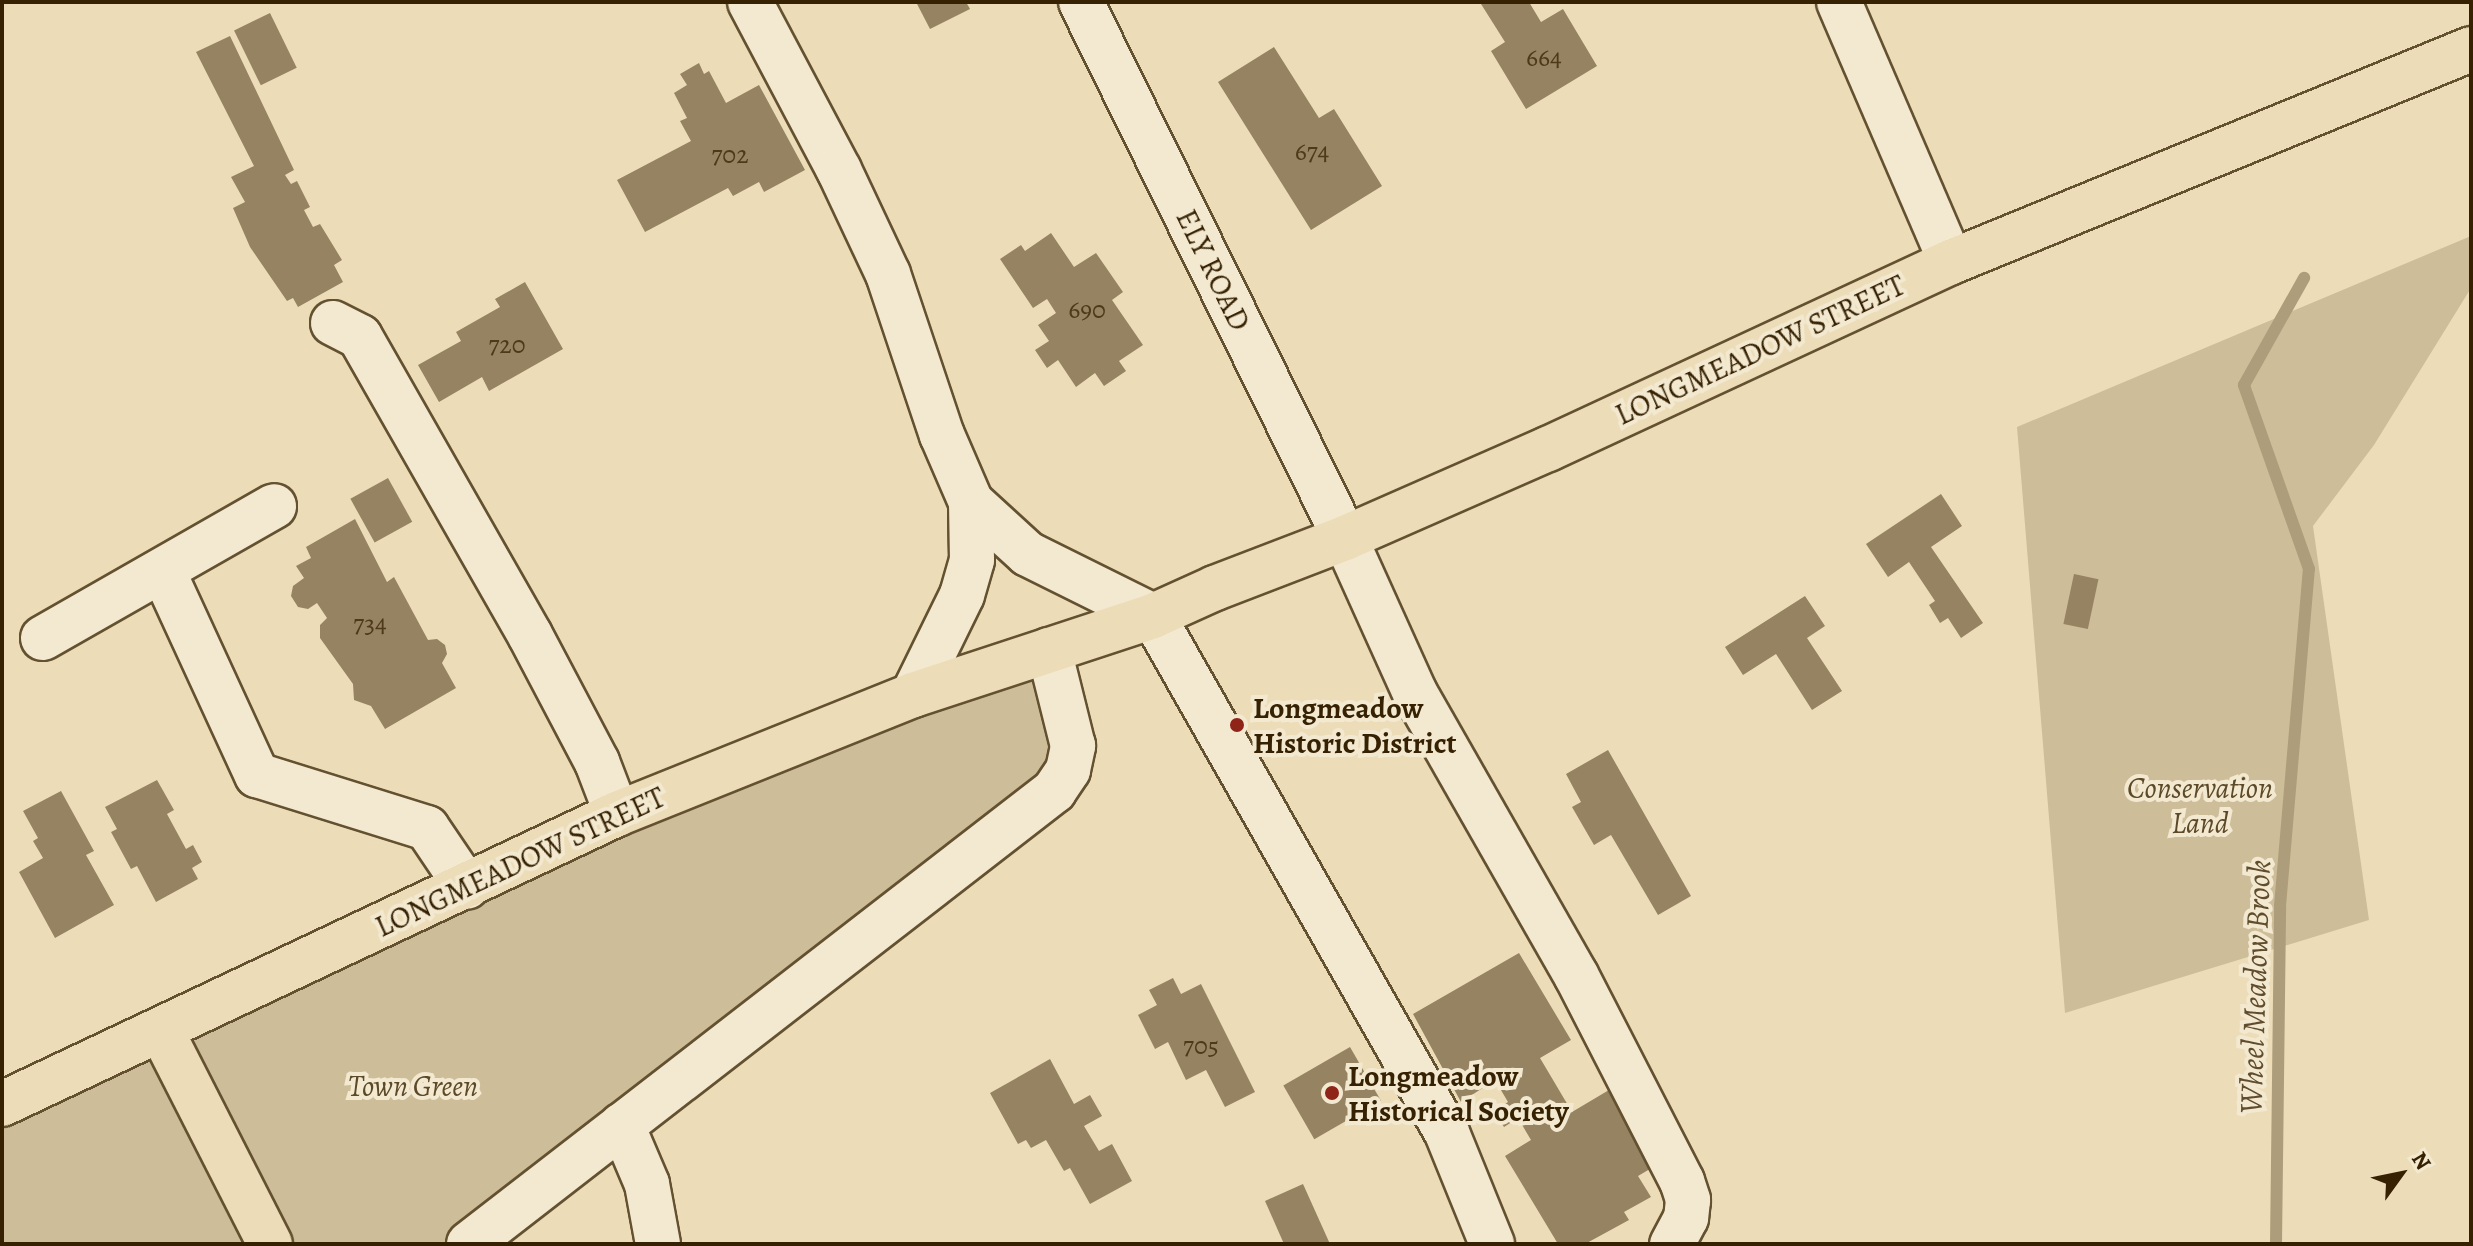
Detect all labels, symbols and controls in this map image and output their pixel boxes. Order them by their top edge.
house number: 664 [1526,42,1562,74]
house number: 674 [1295,136,1329,168]
house number: 702 [711,139,749,171]
street label: ELY ROAD [1168,203,1258,337]
street label: LONGMEADOW STREET [1609,267,1911,433]
house number: 690 [1068,294,1106,326]
house number: 720 [488,329,526,361]
house number: 734 [353,608,387,640]
place label: Longmeadow Historic District [1253,690,1457,760]
marker: Longmeadow Historic District [1228,716,1246,734]
park label: Conservation Land [2127,770,2273,840]
street label: LONGMEADOW STREET [369,779,671,945]
water label: Wheel Meadow Brook [2231,859,2279,1115]
house number: 705 [1183,1030,1219,1062]
place label: Longmeadow Historical Society [1348,1058,1569,1128]
park label: Town Green [348,1068,478,1104]
marker: Longmeadow Historical Society [1323,1084,1341,1102]
north arrow [2361,1134,2441,1214]
text: N [2404,1146,2438,1176]

